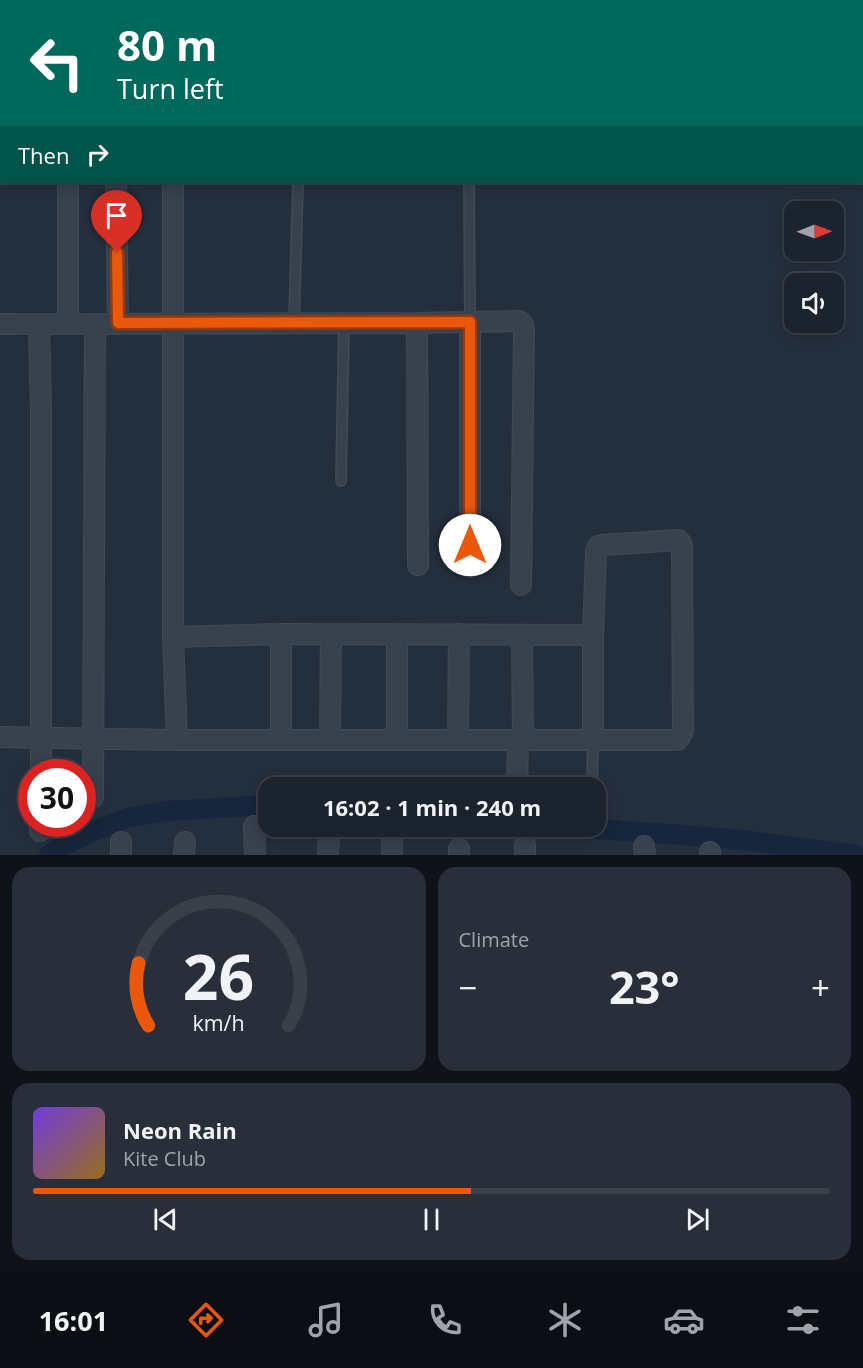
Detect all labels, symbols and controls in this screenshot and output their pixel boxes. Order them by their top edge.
text: 80 m [117,16,217,73]
icon: left [18,24,96,102]
text: Turn left [117,70,224,107]
icon: right [81,138,114,171]
text: Then [18,140,69,170]
pin [91,190,142,252]
icon: arrive [100,199,133,232]
north arrow [784,201,844,261]
map controls [784,201,844,333]
button: sound [784,273,844,333]
position arrow [438,513,502,577]
speed limit sign: 30 [18,759,96,837]
text: 16:02 · 1 min · 240 m [323,792,541,822]
text: Climate [459,926,529,953]
text: 26 [183,933,254,1018]
text: 23° [609,956,680,1017]
text: − [459,965,477,1010]
text: + [811,965,830,1010]
text: km/h [193,1008,245,1037]
text: Neon Rain [123,1115,237,1145]
text: Kite Club [123,1145,206,1172]
icon: previous [149,1203,182,1236]
icon: pause [415,1203,448,1236]
icon: next [681,1203,714,1236]
icon: directions [185,1299,227,1341]
icon: music [305,1299,347,1341]
icon: phone [424,1299,466,1341]
icon: climate [544,1299,586,1341]
icon: car [663,1299,705,1341]
icon: filters [782,1299,824,1341]
text: 16:01 [39,1302,108,1339]

